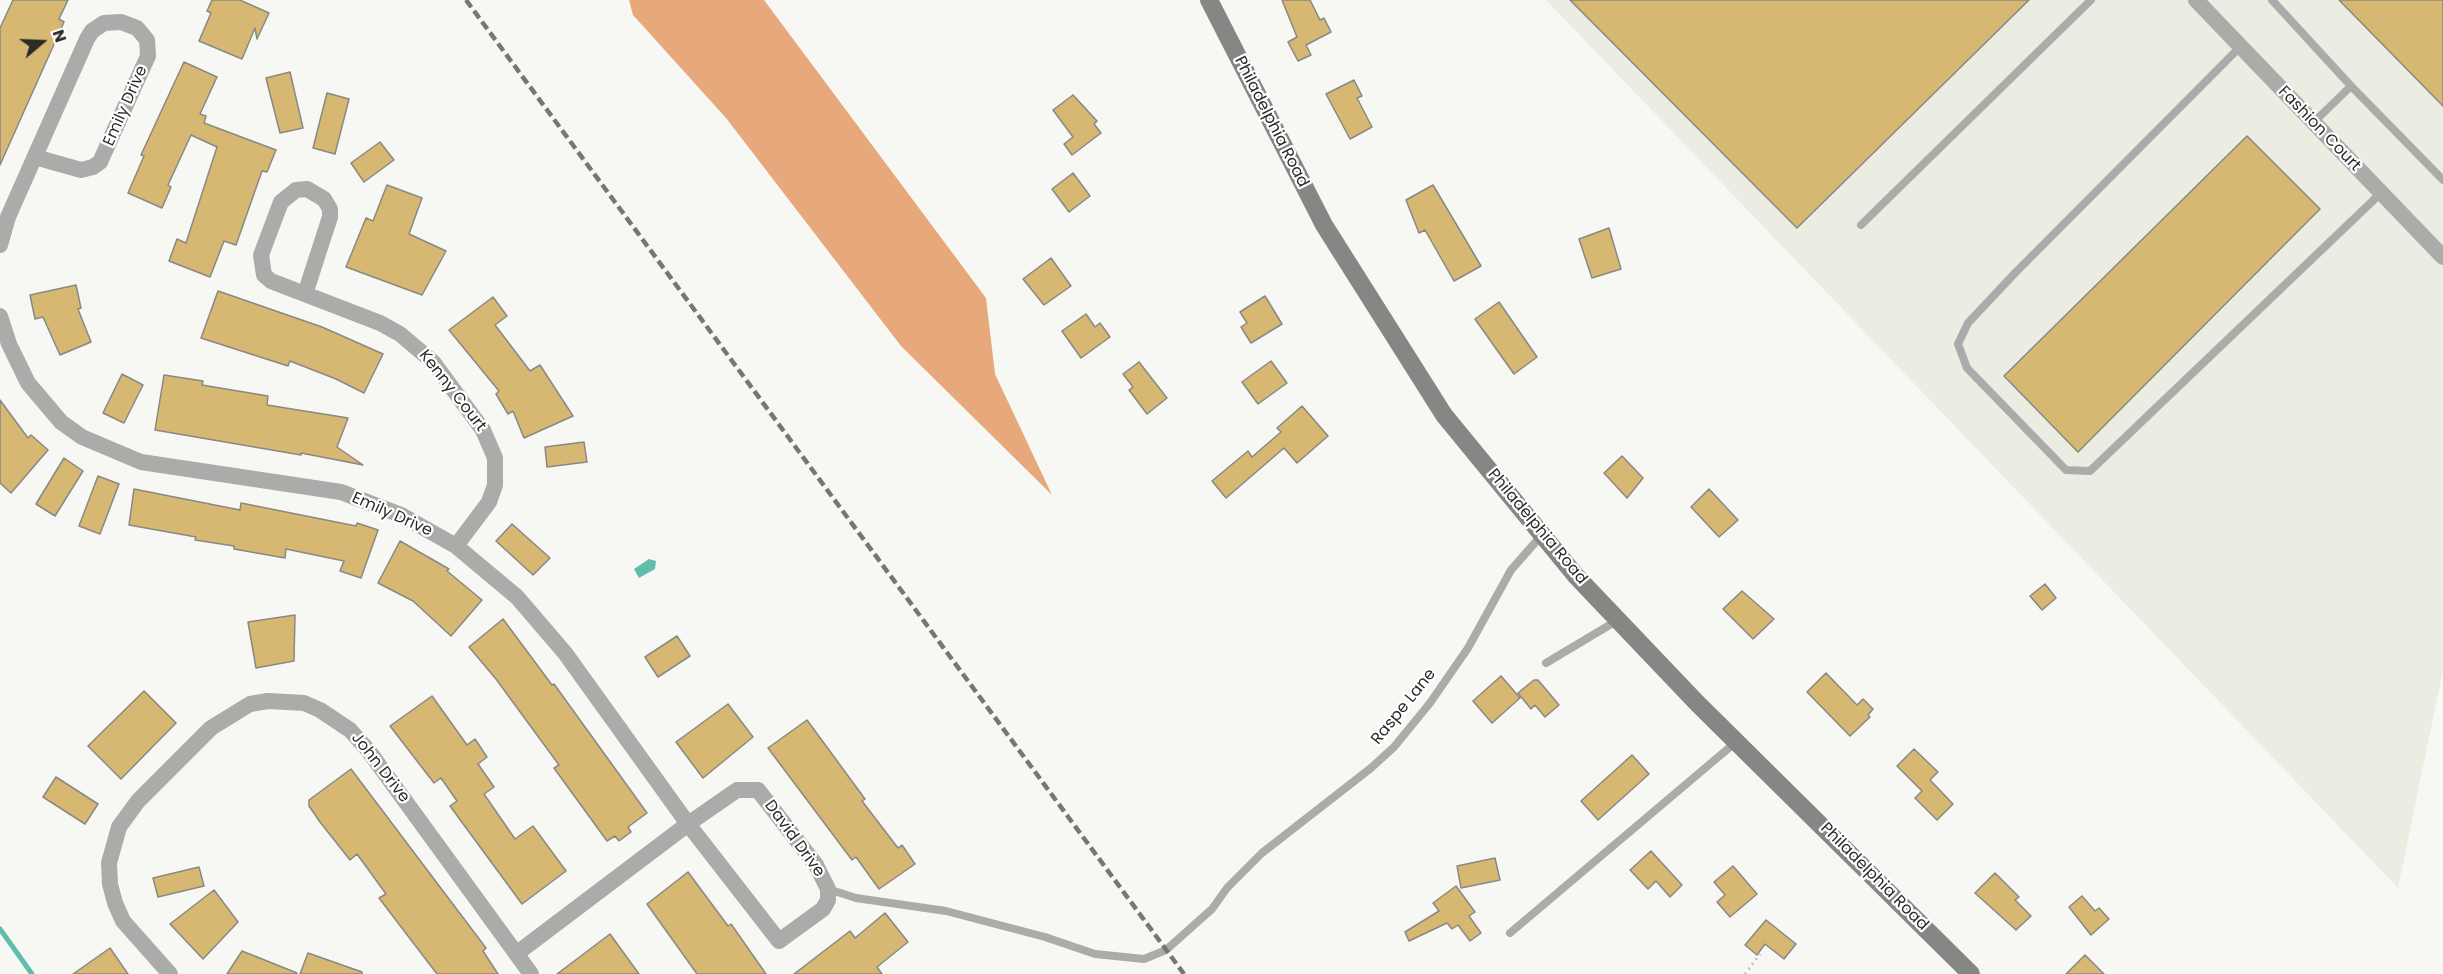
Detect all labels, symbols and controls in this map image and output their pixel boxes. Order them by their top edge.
north arrow [12,12,72,72]
text: N [47,27,72,45]
street label: Philadelphia Road [1230,53,1312,191]
street label: Emily Drive [100,63,152,149]
street label: Fashion Court [2274,82,2364,176]
street label: Kenny Court [414,347,490,435]
street label: Philadelphia Road [1483,465,1591,589]
street label: Emily Drive [349,489,435,541]
street label: Raspe Lane [1368,665,1440,749]
street label: John Drive [347,729,413,807]
street label: David Drive [760,797,828,881]
street label: Philadelphia Road [1816,819,1932,935]

